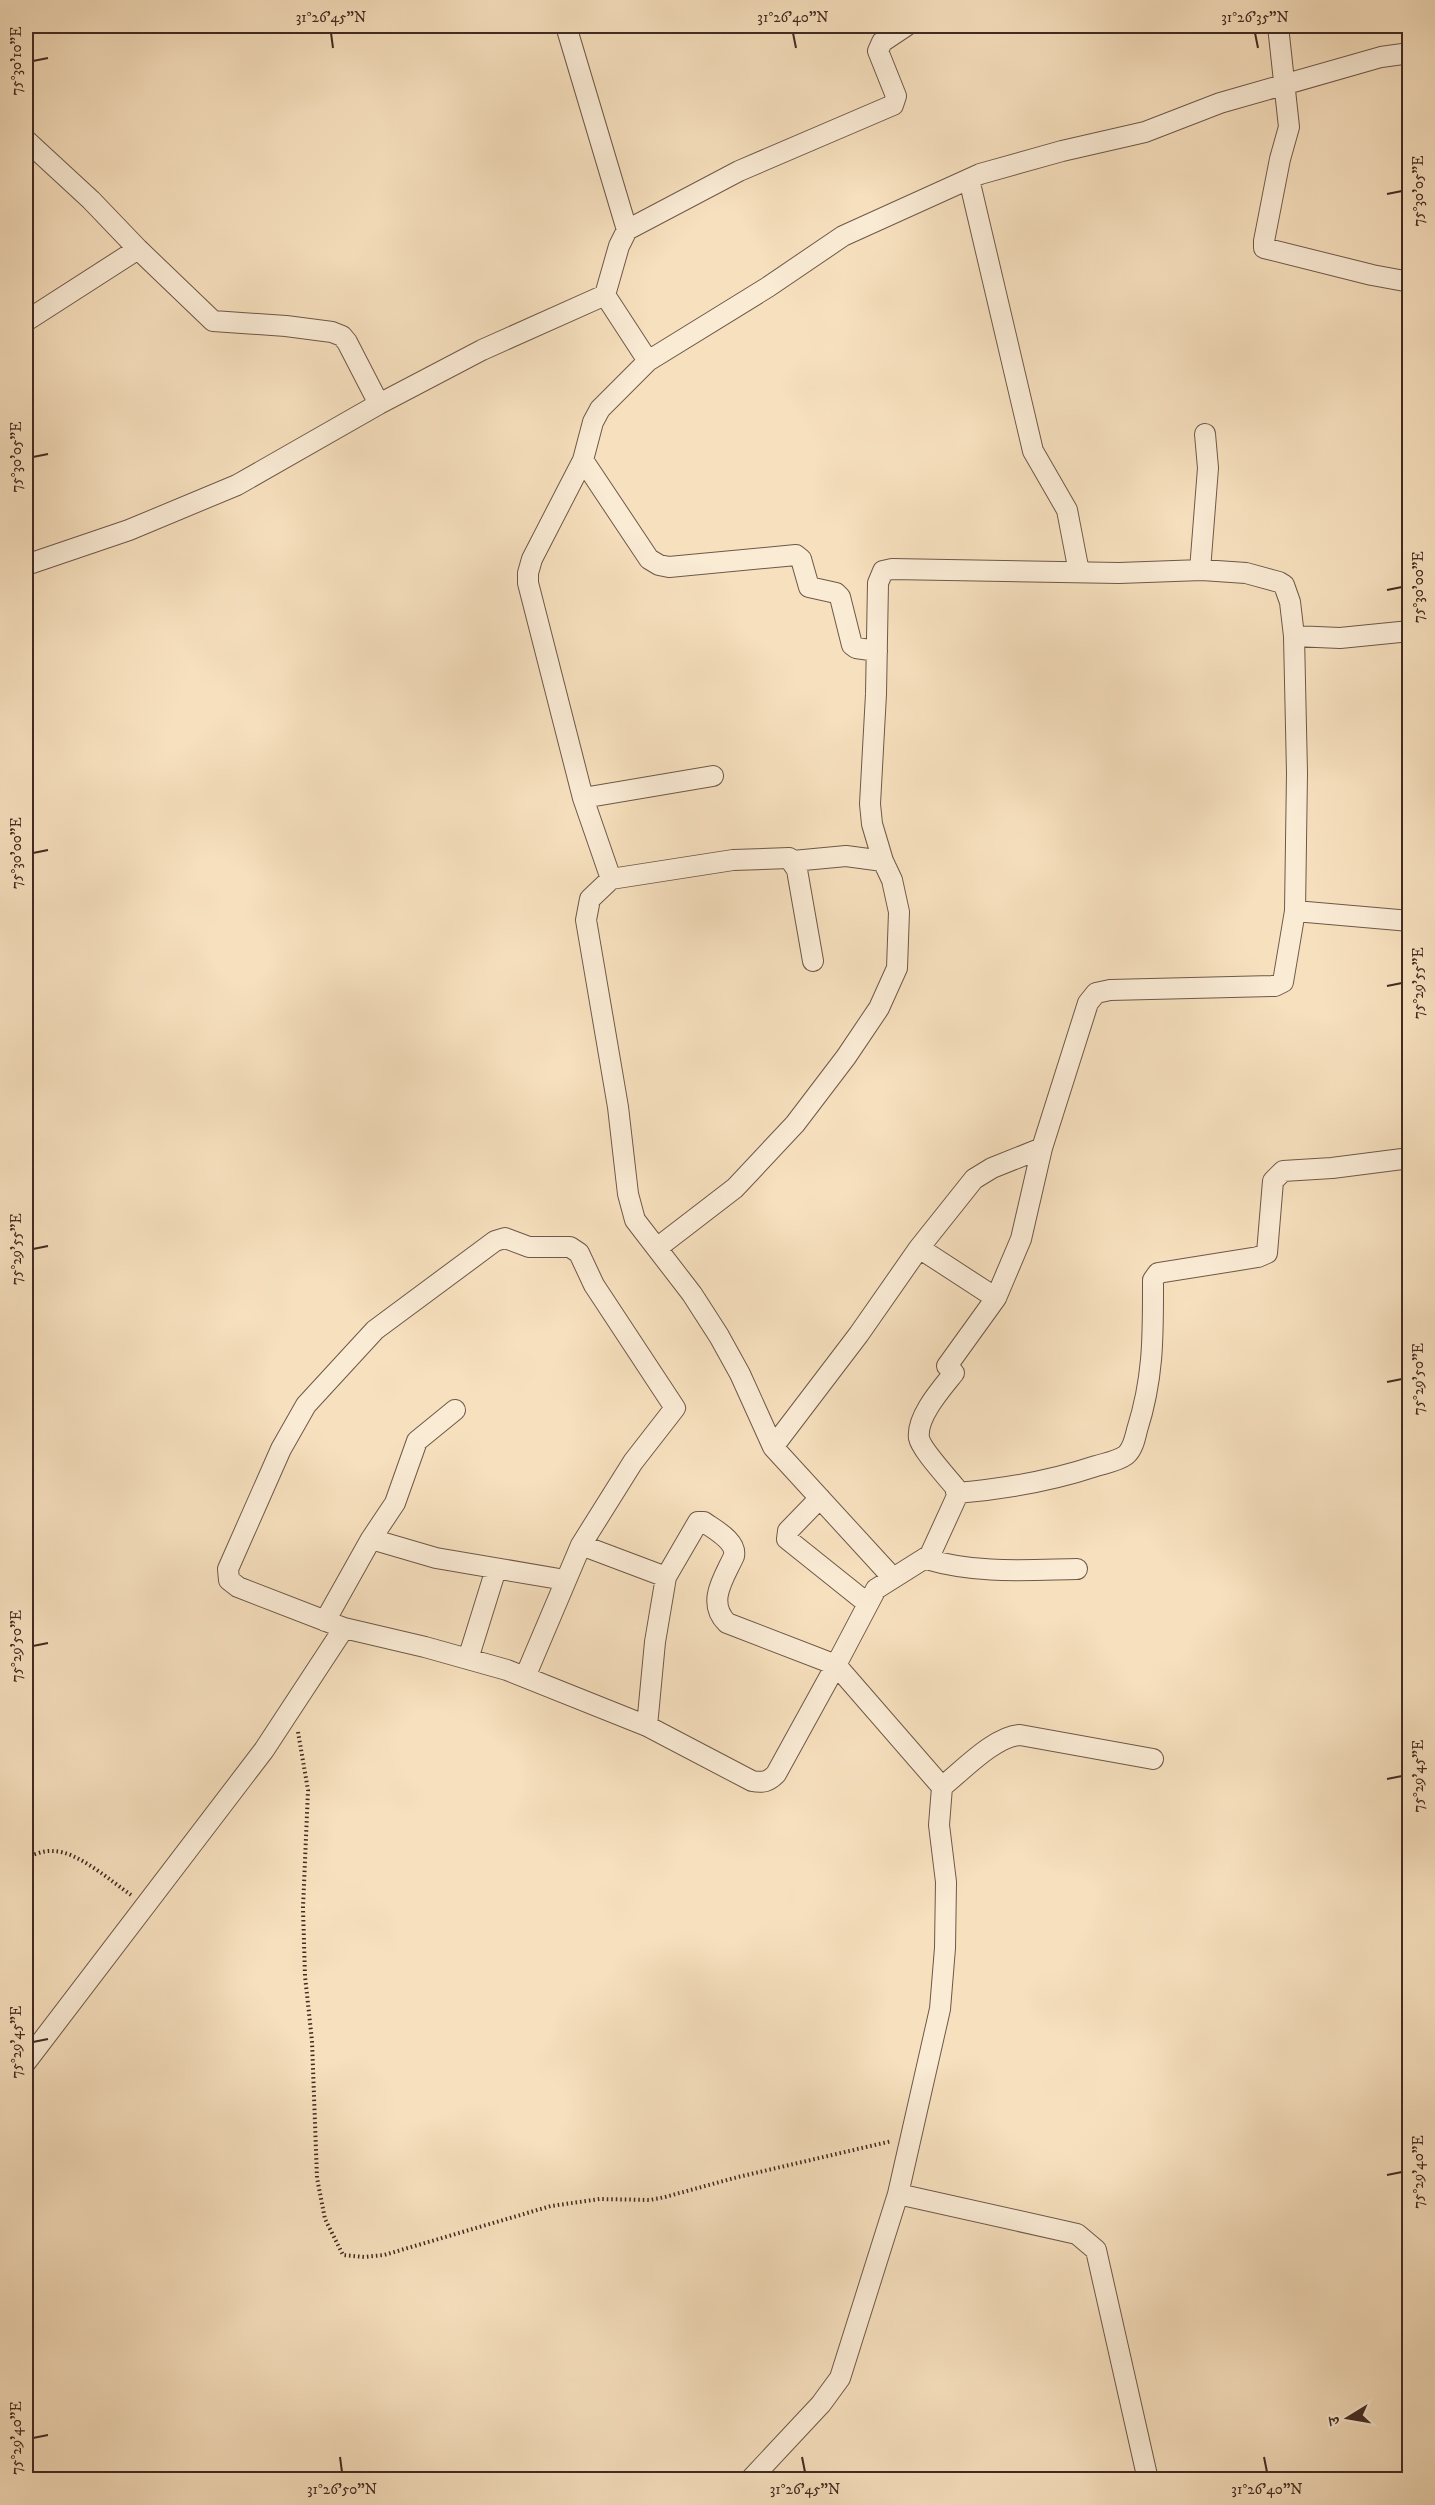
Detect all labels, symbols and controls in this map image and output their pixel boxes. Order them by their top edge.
text: 31°26'45"N [296,8,366,27]
text: 31°26'40"N [757,8,829,27]
text: 31°26'35"N [1221,8,1289,27]
text: 75°30'10"E [7,26,26,96]
text: 75°30'05"E [1409,155,1428,227]
text: 75°30'05"E [7,421,26,493]
text: 75°30'00"E [1409,551,1428,623]
text: 75°30'00"E [7,817,26,889]
text: 75°29'55"E [1409,947,1428,1019]
text: 75°29'55"E [7,1213,26,1285]
text: 75°29'50"E [1409,1342,1428,1415]
text: 75°29'50"E [7,1609,26,1682]
text: 75°29'45"E [1409,1739,1428,1812]
text: 75°29'45"E [7,2005,26,2078]
text: 75°29'40"E [1409,2135,1428,2209]
north arrow [1318,2388,1378,2448]
text: 75°29'40"E [7,2401,26,2475]
text: उ [1323,2413,1345,2428]
text: 31°26'50"N [307,2480,377,2499]
text: 31°26'45"N [770,2480,840,2499]
text: 31°26'40"N [1231,2480,1303,2499]

